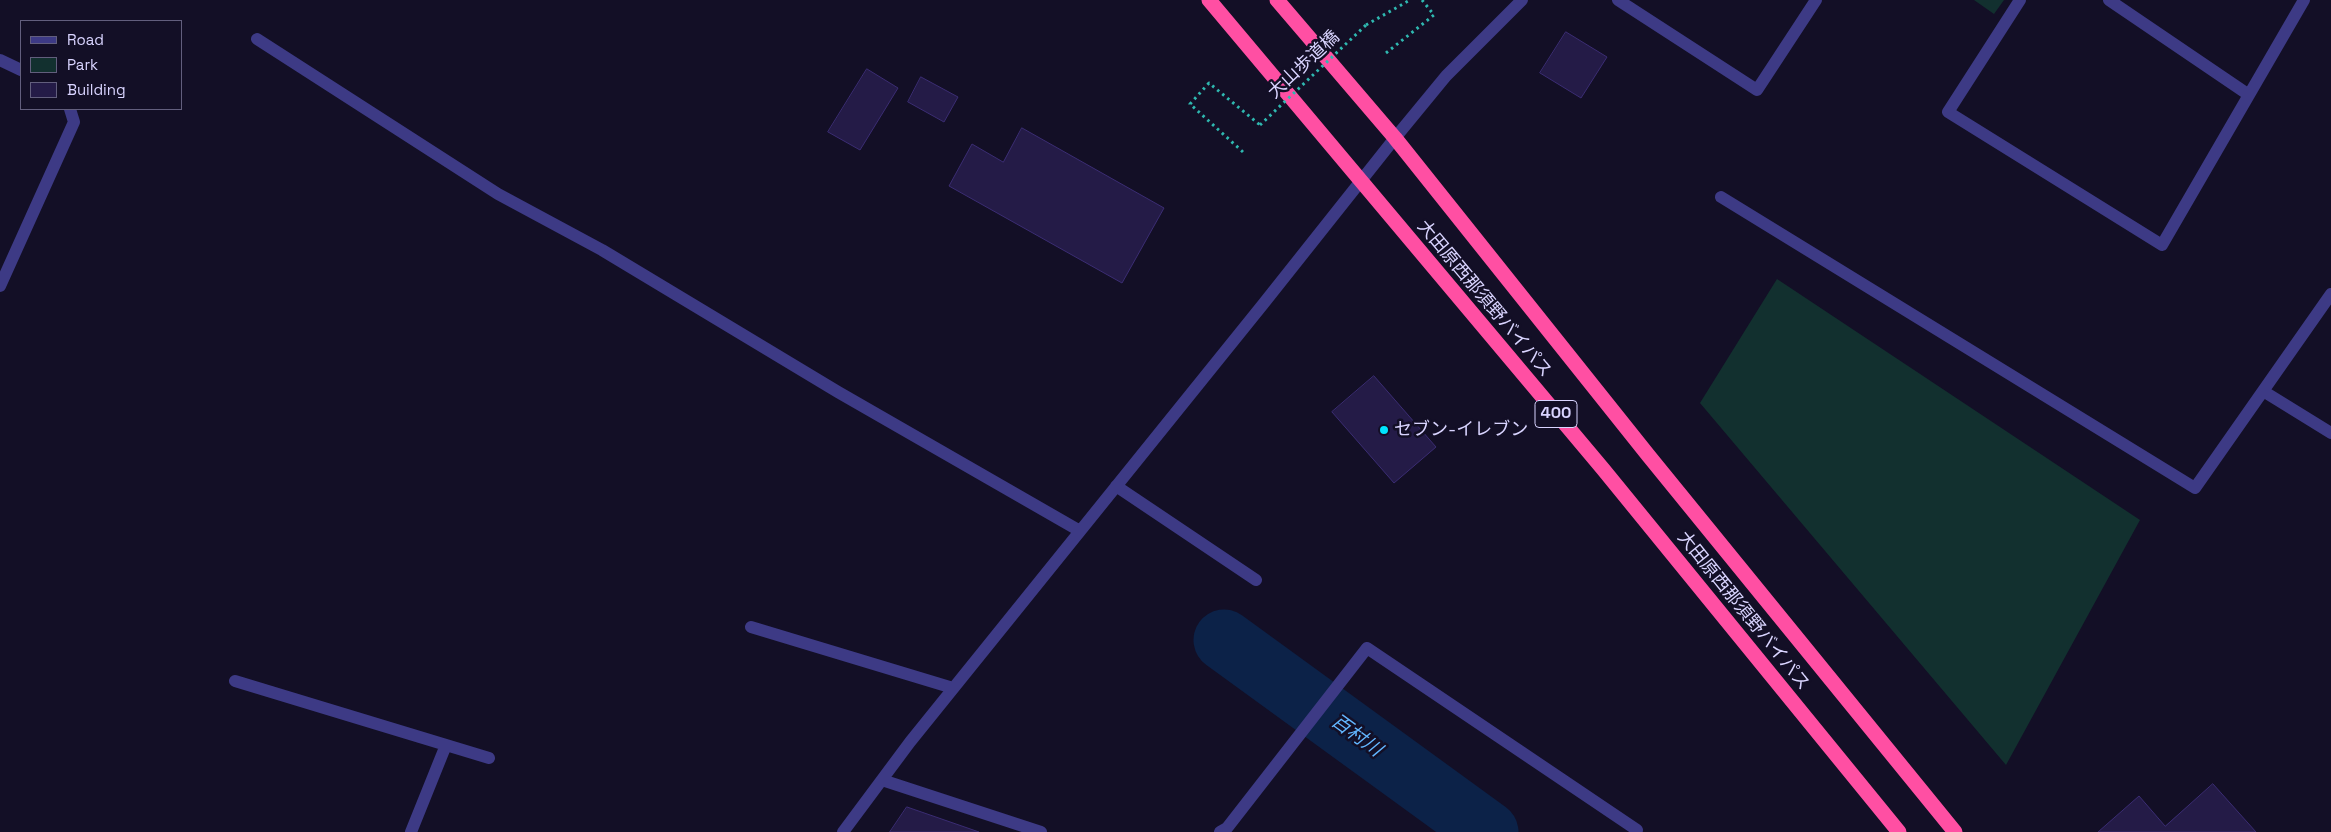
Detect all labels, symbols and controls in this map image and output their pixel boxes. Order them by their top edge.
legend [20,20,182,110]
street label: 大山歩道橋 [1264,26,1344,104]
text: Road [67,30,104,49]
text: Park [67,55,98,74]
text: Building [67,80,126,99]
street label: 大田原西那須野バイパス [1412,216,1556,382]
road number: 400 [1535,400,1577,428]
place label: セブン-イレブン [1394,419,1528,441]
marker: セブン-イレブン [1378,424,1390,436]
street label: 大田原西那須野バイパス [1672,527,1814,695]
water label: 百村川 [1326,710,1386,762]

